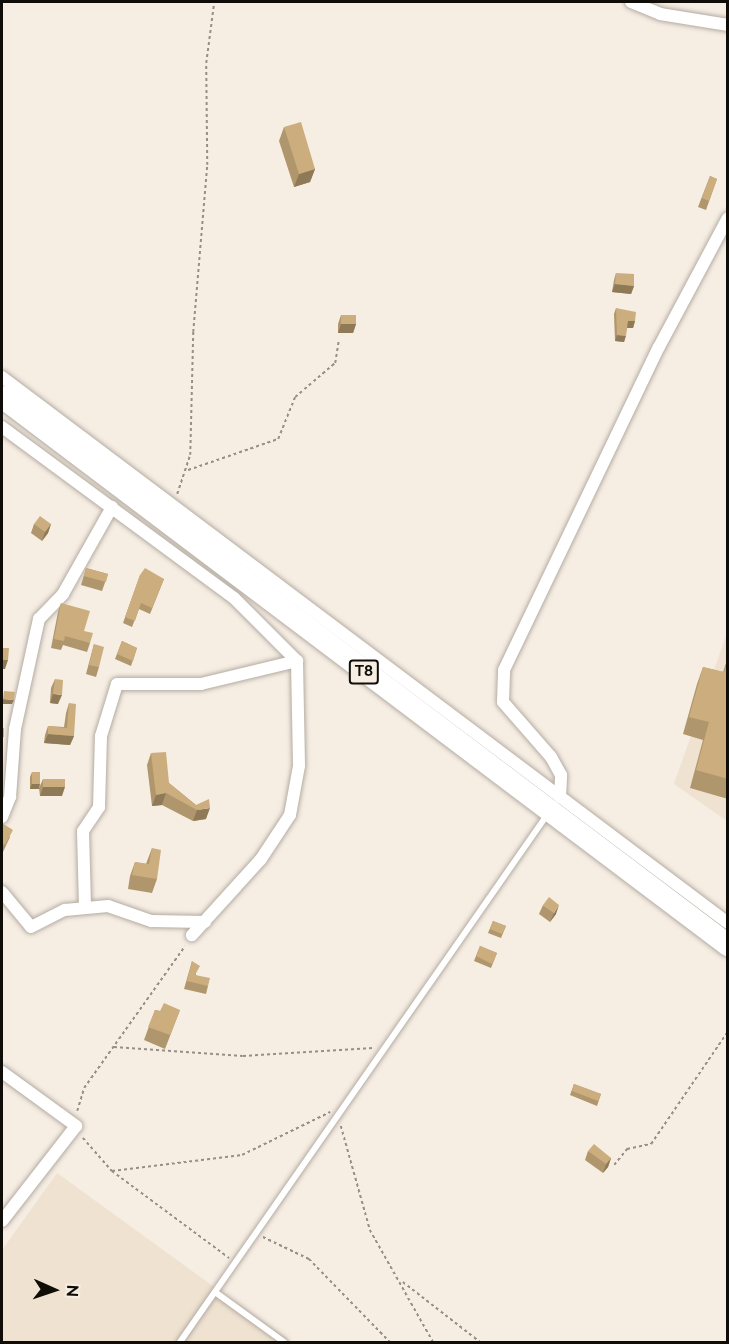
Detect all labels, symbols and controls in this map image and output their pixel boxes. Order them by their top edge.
road number: T8 [348,660,380,684]
north arrow [24,1260,84,1320]
text: N [63,1284,82,1298]

